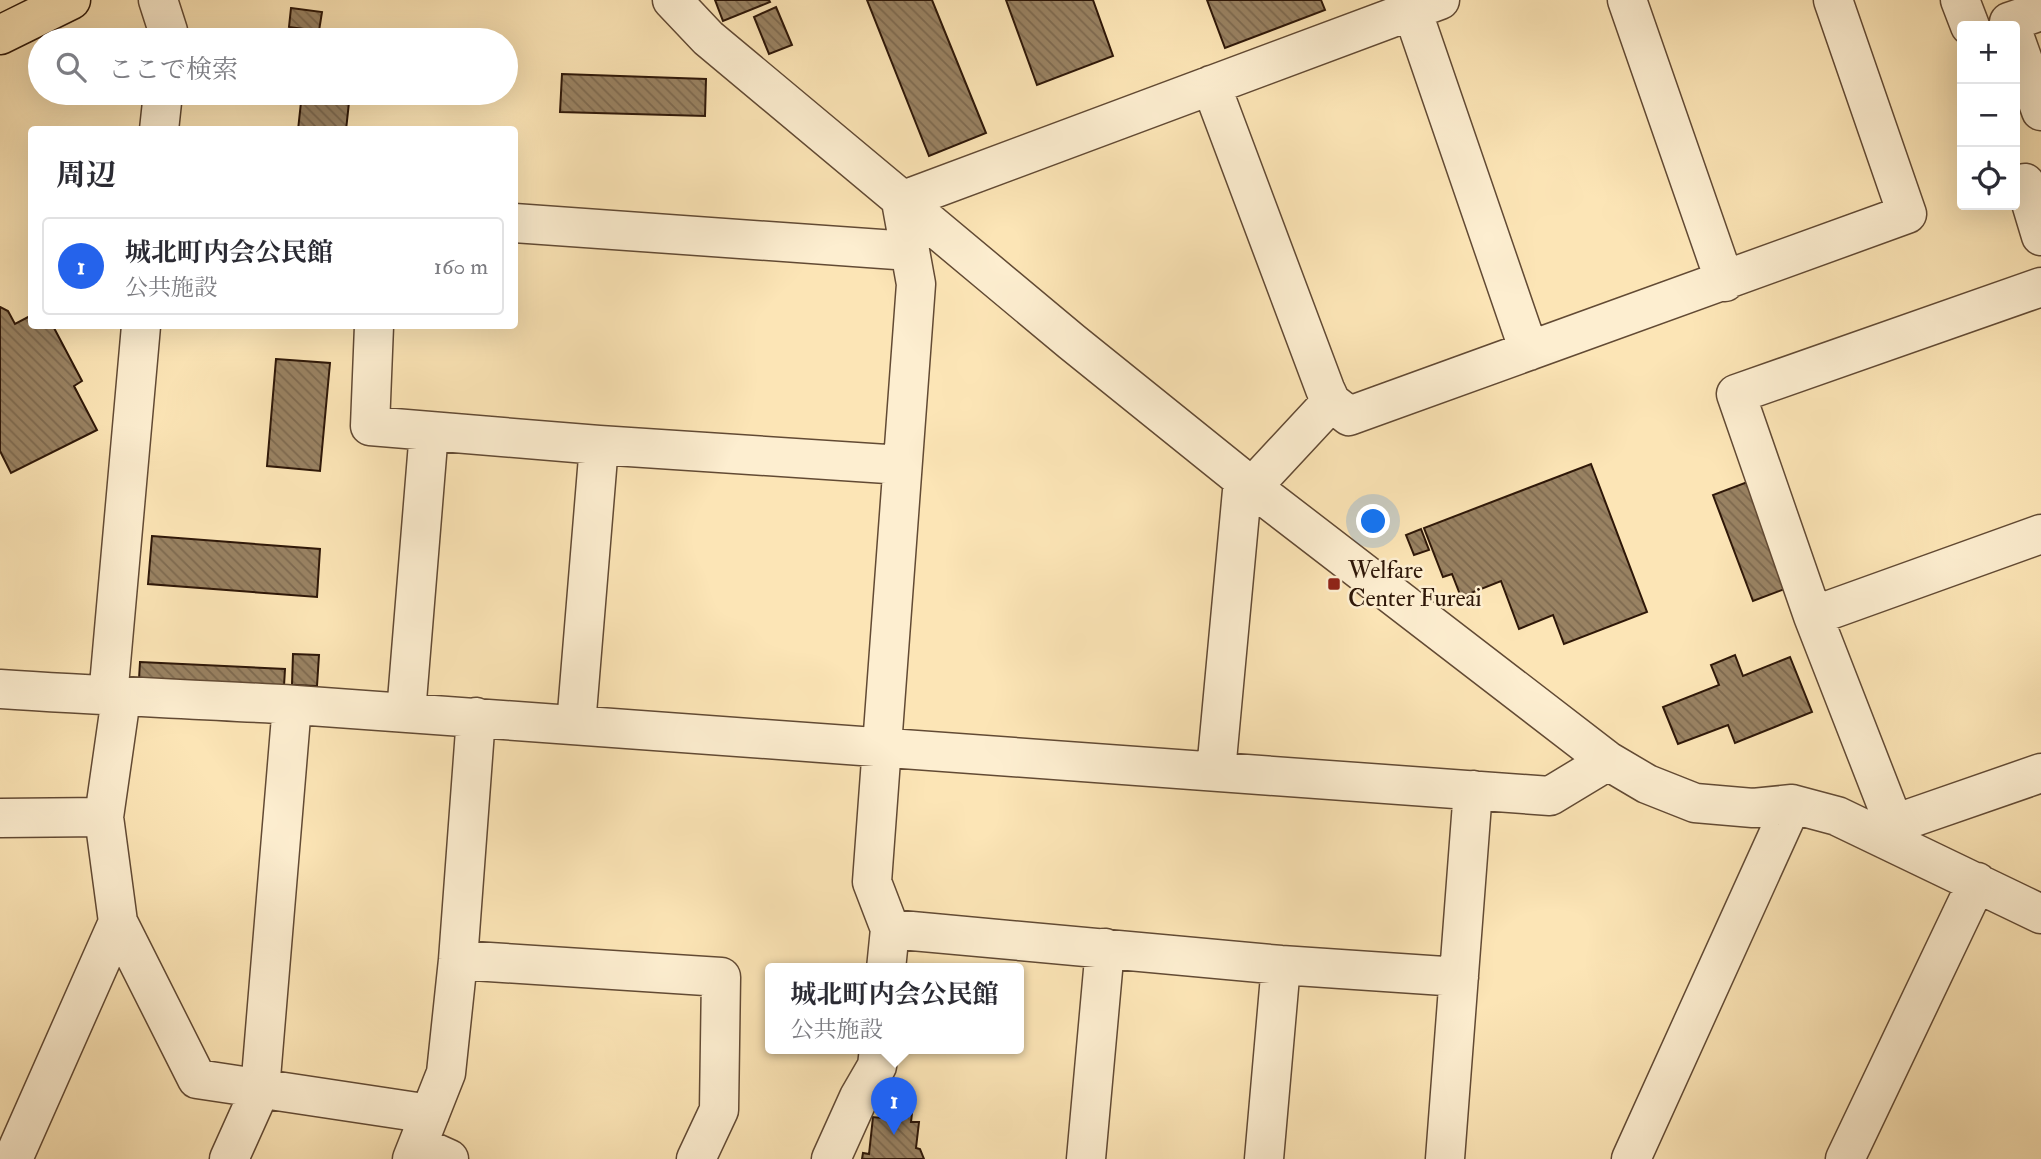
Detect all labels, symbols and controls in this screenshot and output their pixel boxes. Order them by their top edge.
map controls [1957,21,2020,210]
button: + [1957,21,2020,84]
search box [28,28,518,105]
icon: search [52,48,90,86]
text: ここで検索 [108,54,238,86]
button: − [1957,84,2020,147]
button: locate [1957,147,2020,210]
text: 周辺 [56,157,116,194]
text: 城北町内会公民館 [125,237,333,269]
text: 1 [77,252,85,281]
text: 160 m [434,252,488,281]
text: 公共施設 [125,273,217,302]
your location [1356,504,1390,538]
place label: Welfare Center Fureai [1347,555,1482,614]
marker: Welfare Center Fureai [1326,576,1342,592]
popup [765,963,1024,1054]
text: 城北町内会公民館 [790,979,999,1011]
text: 公共施設 [790,1015,882,1044]
pin: 1 [871,1077,917,1135]

